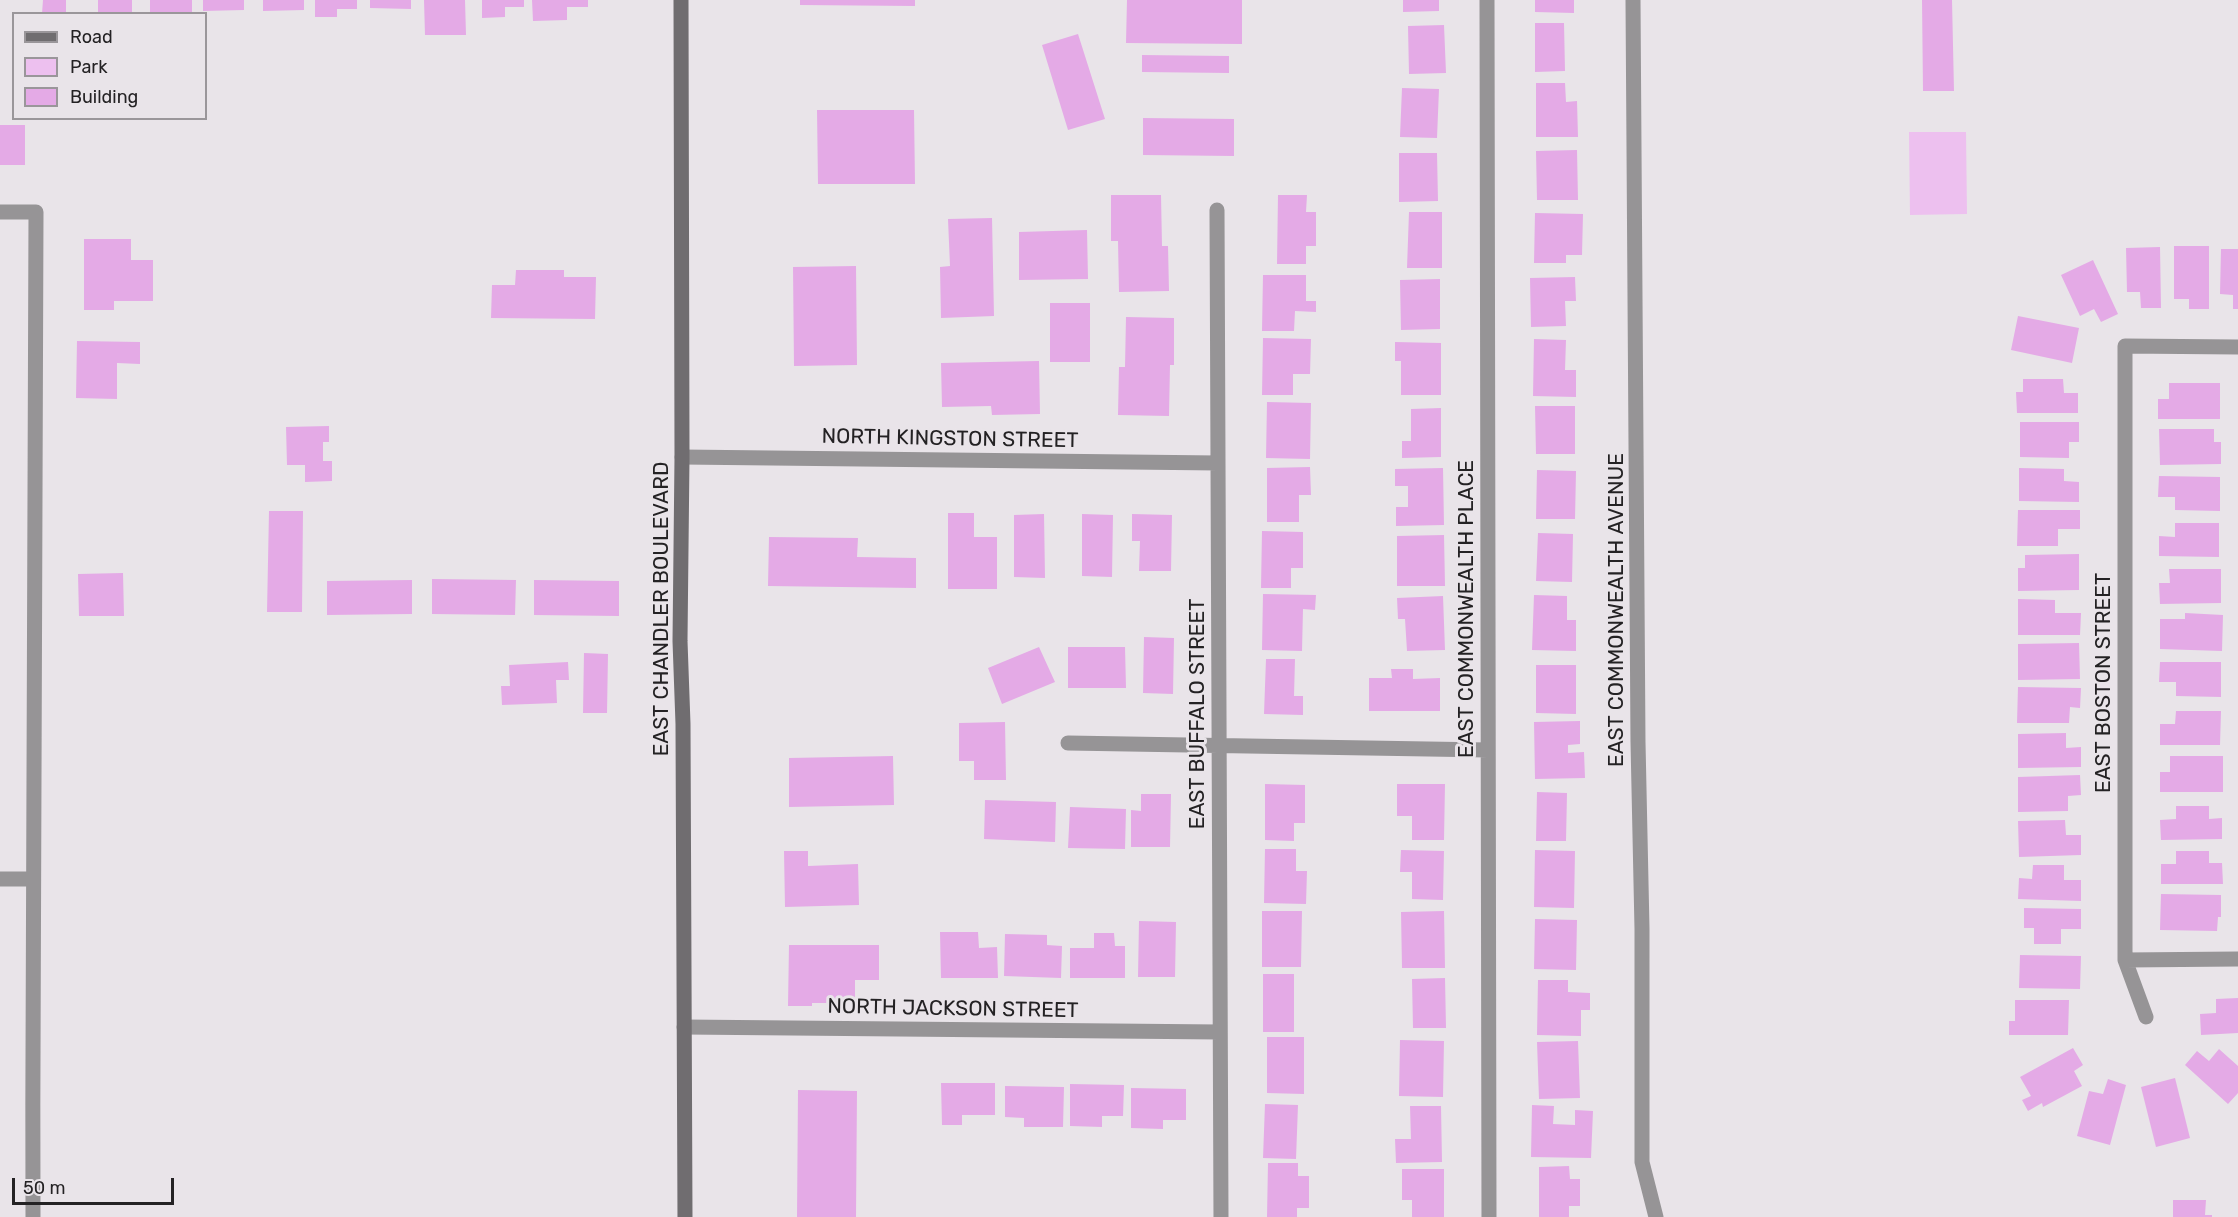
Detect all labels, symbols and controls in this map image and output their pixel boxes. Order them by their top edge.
legend [12,12,207,120]
text: Road [70,26,113,48]
text: Park [70,56,107,78]
text: Building [70,86,138,108]
street label: NORTH KINGSTON STREET [821,424,1079,454]
street label: EAST COMMONWEALTH AVENUE [1604,453,1630,767]
street label: EAST COMMONWEALTH PLACE [1454,460,1480,758]
street label: EAST CHANDLER BOULEVARD [649,462,675,756]
street label: EAST BOSTON STREET [2091,573,2117,793]
street label: EAST BUFFALO STREET [1185,599,1211,829]
street label: NORTH JACKSON STREET [827,994,1079,1024]
scale bar [15,1166,177,1204]
text: 50 m [23,1177,66,1199]

